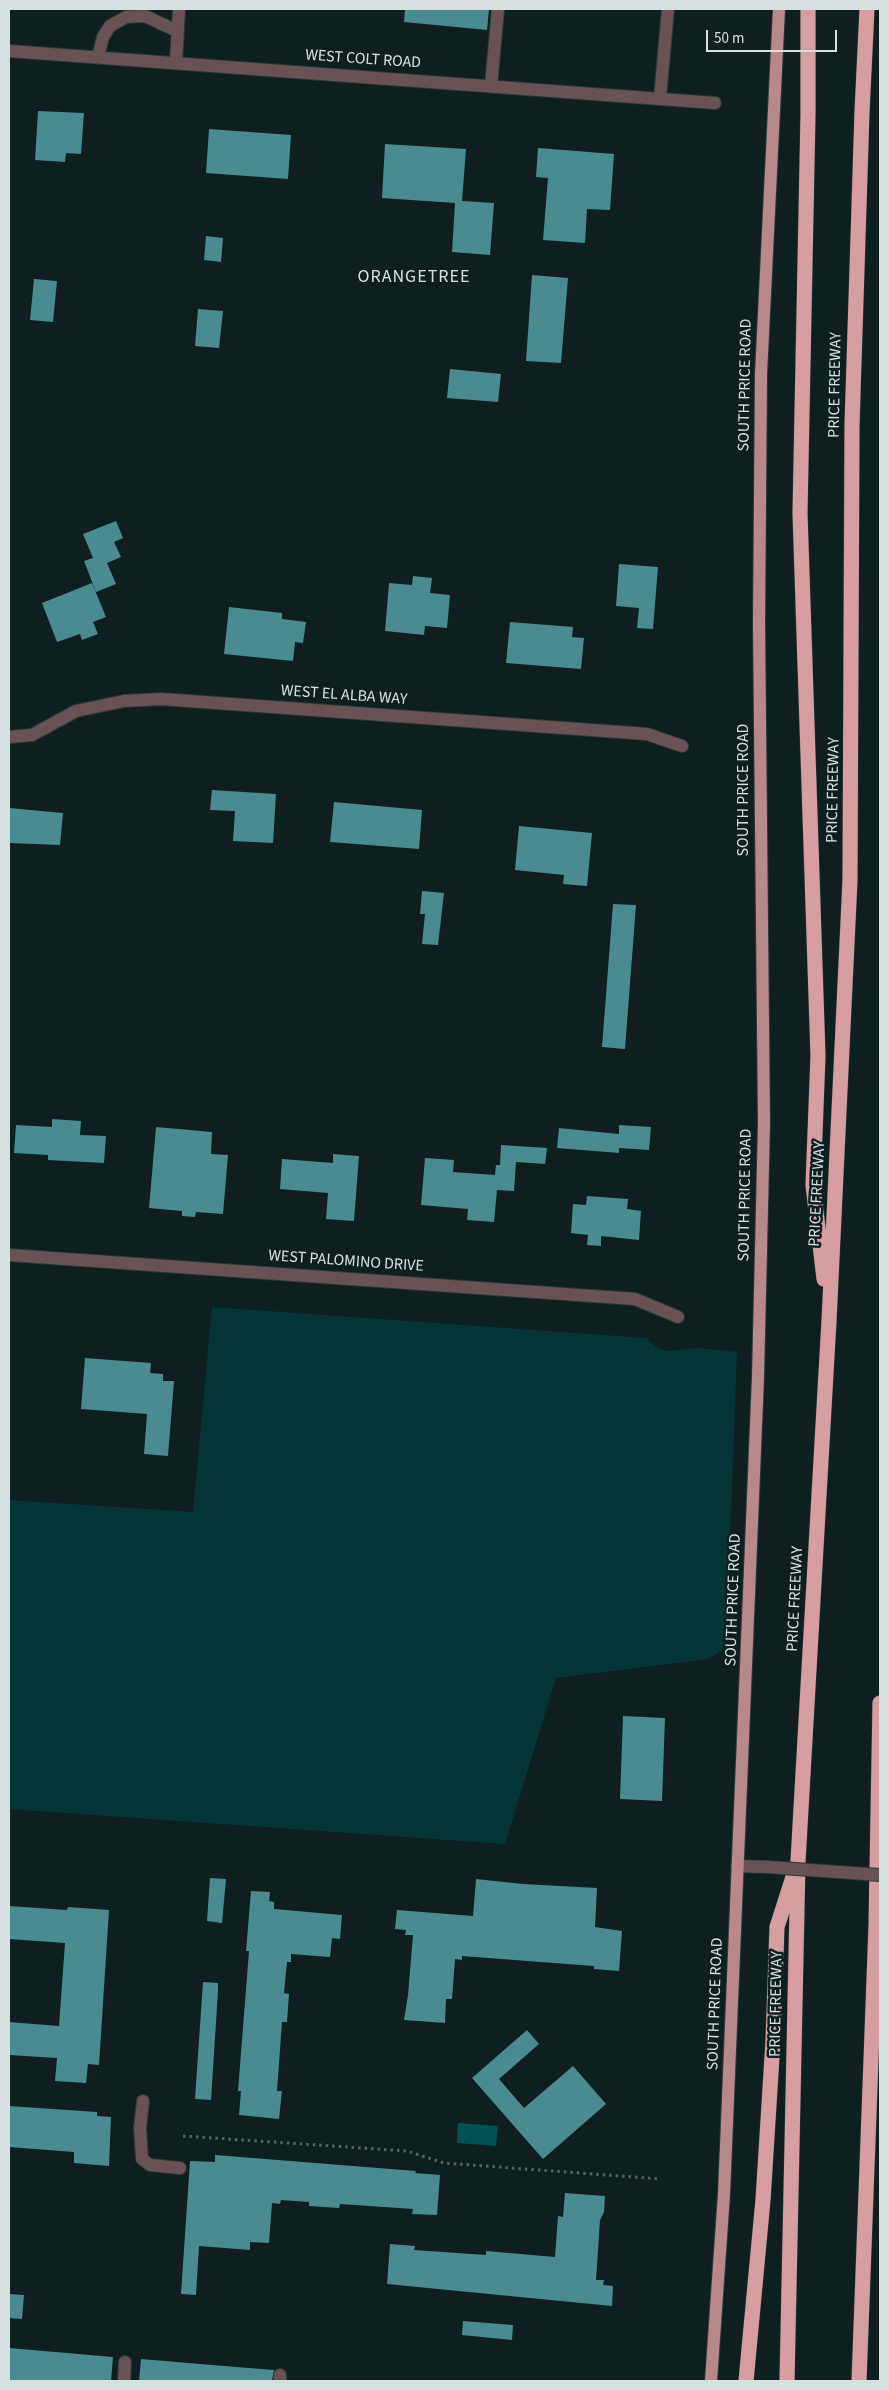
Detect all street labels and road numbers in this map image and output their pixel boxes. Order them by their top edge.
street label: WEST COLT ROAD [304,46,422,74]
street label: SOUTH PRICE ROAD [735,318,757,452]
street label: PRICE FREEWAY [825,332,847,438]
street label: WEST EL ALBA WAY [280,682,408,710]
street label: SOUTH PRICE ROAD [734,724,754,856]
street label: PRICE FREEWAY [823,737,845,843]
street label: SOUTH PRICE ROAD [735,1128,757,1262]
street label: PRICE FREEWAY [806,1141,830,1247]
street label: WEST PALOMINO DRIVE [268,1247,424,1277]
street label: SOUTH PRICE ROAD [722,1533,746,1667]
street label: PRICE FREEWAY [784,1546,808,1652]
street label: SOUTH PRICE ROAD [704,1937,728,2071]
street label: PRICE FREEWAY [766,1951,788,2057]

